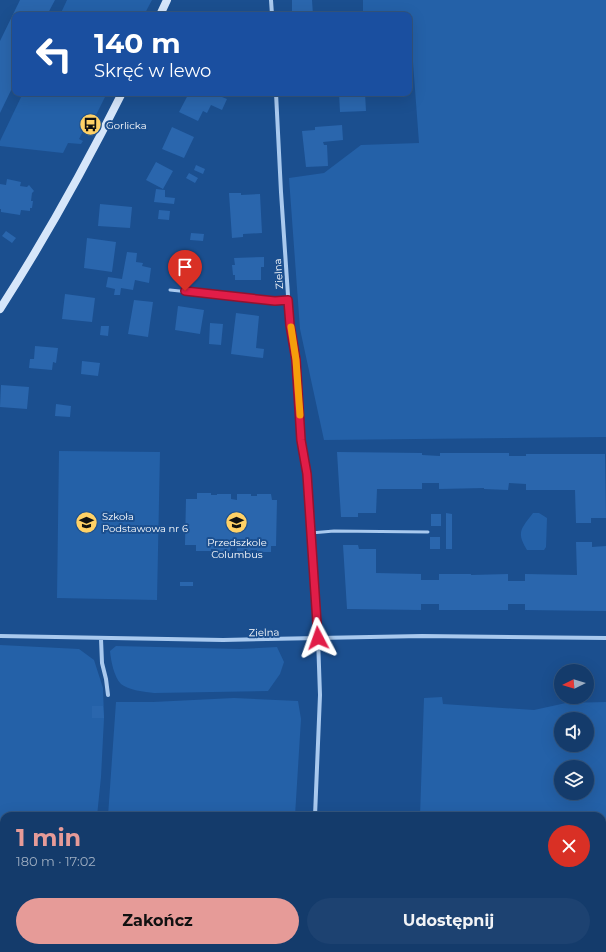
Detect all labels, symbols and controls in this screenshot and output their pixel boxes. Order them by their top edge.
text: 140 m [94,26,181,60]
icon: left [28,28,80,80]
text: Skręć w lewo [94,60,211,82]
bus stop icon: Gorlicka [77,112,103,138]
place label: Gorlicka [106,119,147,132]
pin [168,250,202,291]
icon: arrive [174,256,196,278]
street label: Zielna [271,258,286,290]
school or university icon: Szkoła Podstawowa nr 6 [74,509,100,535]
school or university icon: Przedszkole Columbus [224,509,250,535]
place label: Szkoła Podstawowa nr 6 [102,510,188,535]
place label: Przedszkole Columbus [207,536,267,561]
position arrow [297,617,339,659]
street label: Zielna [249,626,279,639]
north arrow [554,664,594,704]
map controls [554,664,594,800]
button: sound [554,712,594,752]
button: layers [554,760,594,800]
text: 1 min [16,823,81,852]
button: close [548,825,590,867]
text: 180 m · 17:02 [16,853,96,869]
button: Zakończ [16,898,299,944]
button: Udostępnij [307,898,590,944]

